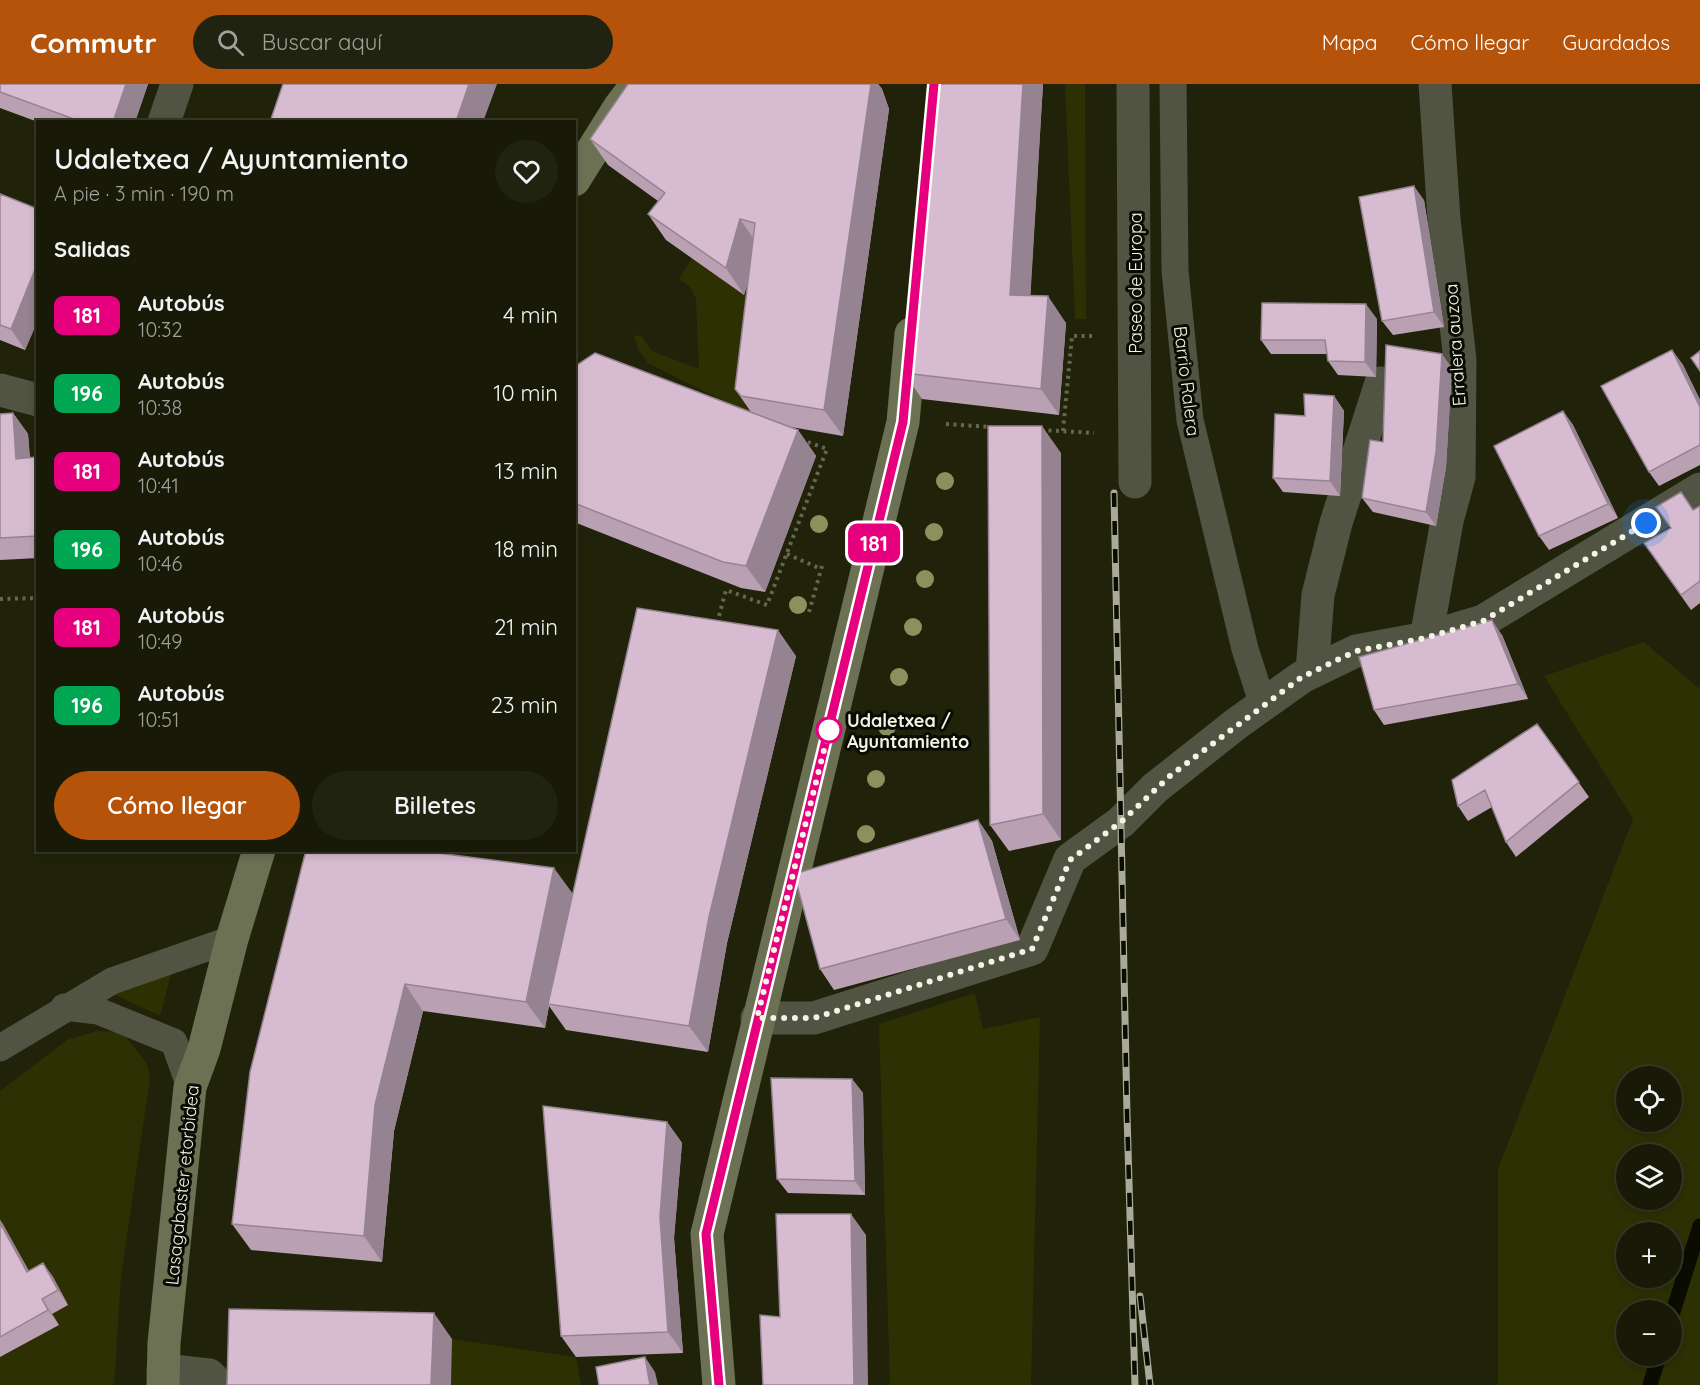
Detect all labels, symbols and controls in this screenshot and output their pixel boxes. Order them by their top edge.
search box [193,15,613,69]
text: Commutr [30,25,157,60]
icon: search [214,26,247,59]
text: Buscar aquí [262,28,382,56]
text: Mapa [1322,29,1377,55]
text: Cómo llegar [1410,29,1529,55]
text: Guardados [1562,29,1670,55]
button: heart [495,140,558,203]
text: Udaletxea / Ayuntamiento [54,141,408,176]
text: A pie · 3 min · 190 m [54,181,234,206]
street label: Paseo de Europa [1124,212,1147,354]
text: Salidas [54,235,130,263]
street label: Erralera auzoa [1439,283,1471,407]
text: Autobús [138,289,225,317]
text: 4 min [503,301,558,329]
text: 181 [73,302,101,328]
text: 10:32 [138,317,183,342]
street label: Barrio Ralera [1169,325,1205,437]
text: Autobús [138,367,225,395]
text: 10 min [493,379,558,407]
text: 196 [71,380,103,406]
text: 10:38 [138,395,182,420]
text: Autobús [138,445,225,473]
text: 13 min [495,457,558,485]
text: 181 [73,458,101,484]
text: 10:41 [138,473,179,498]
your location [1631,508,1661,538]
text: Autobús [138,523,225,551]
line badge: 181 [840,524,908,562]
text: 181 [860,530,888,556]
text: 18 min [494,535,558,563]
text: 196 [71,536,103,562]
text: 10:46 [138,551,182,576]
text: Autobús [138,601,225,629]
text: 21 min [494,613,558,641]
text: 181 [73,614,101,640]
text: 10:49 [138,629,182,654]
text: Autobús [138,679,225,707]
text: 23 min [491,691,558,719]
text: 196 [71,692,103,718]
text: 10:51 [138,707,179,732]
place label: Udaletxea / Ayuntamiento [847,709,969,753]
marker: Udaletxea / Ayuntamiento [816,717,842,743]
button: Cómo llegar [54,771,300,840]
button: Billetes [312,771,558,840]
map controls [1616,1066,1682,1366]
button: locate [1616,1066,1682,1132]
street label: Lasagabaster etorbidea [160,1084,204,1286]
button: layers [1616,1144,1682,1210]
button: + [1616,1222,1682,1288]
button: − [1616,1300,1682,1366]

